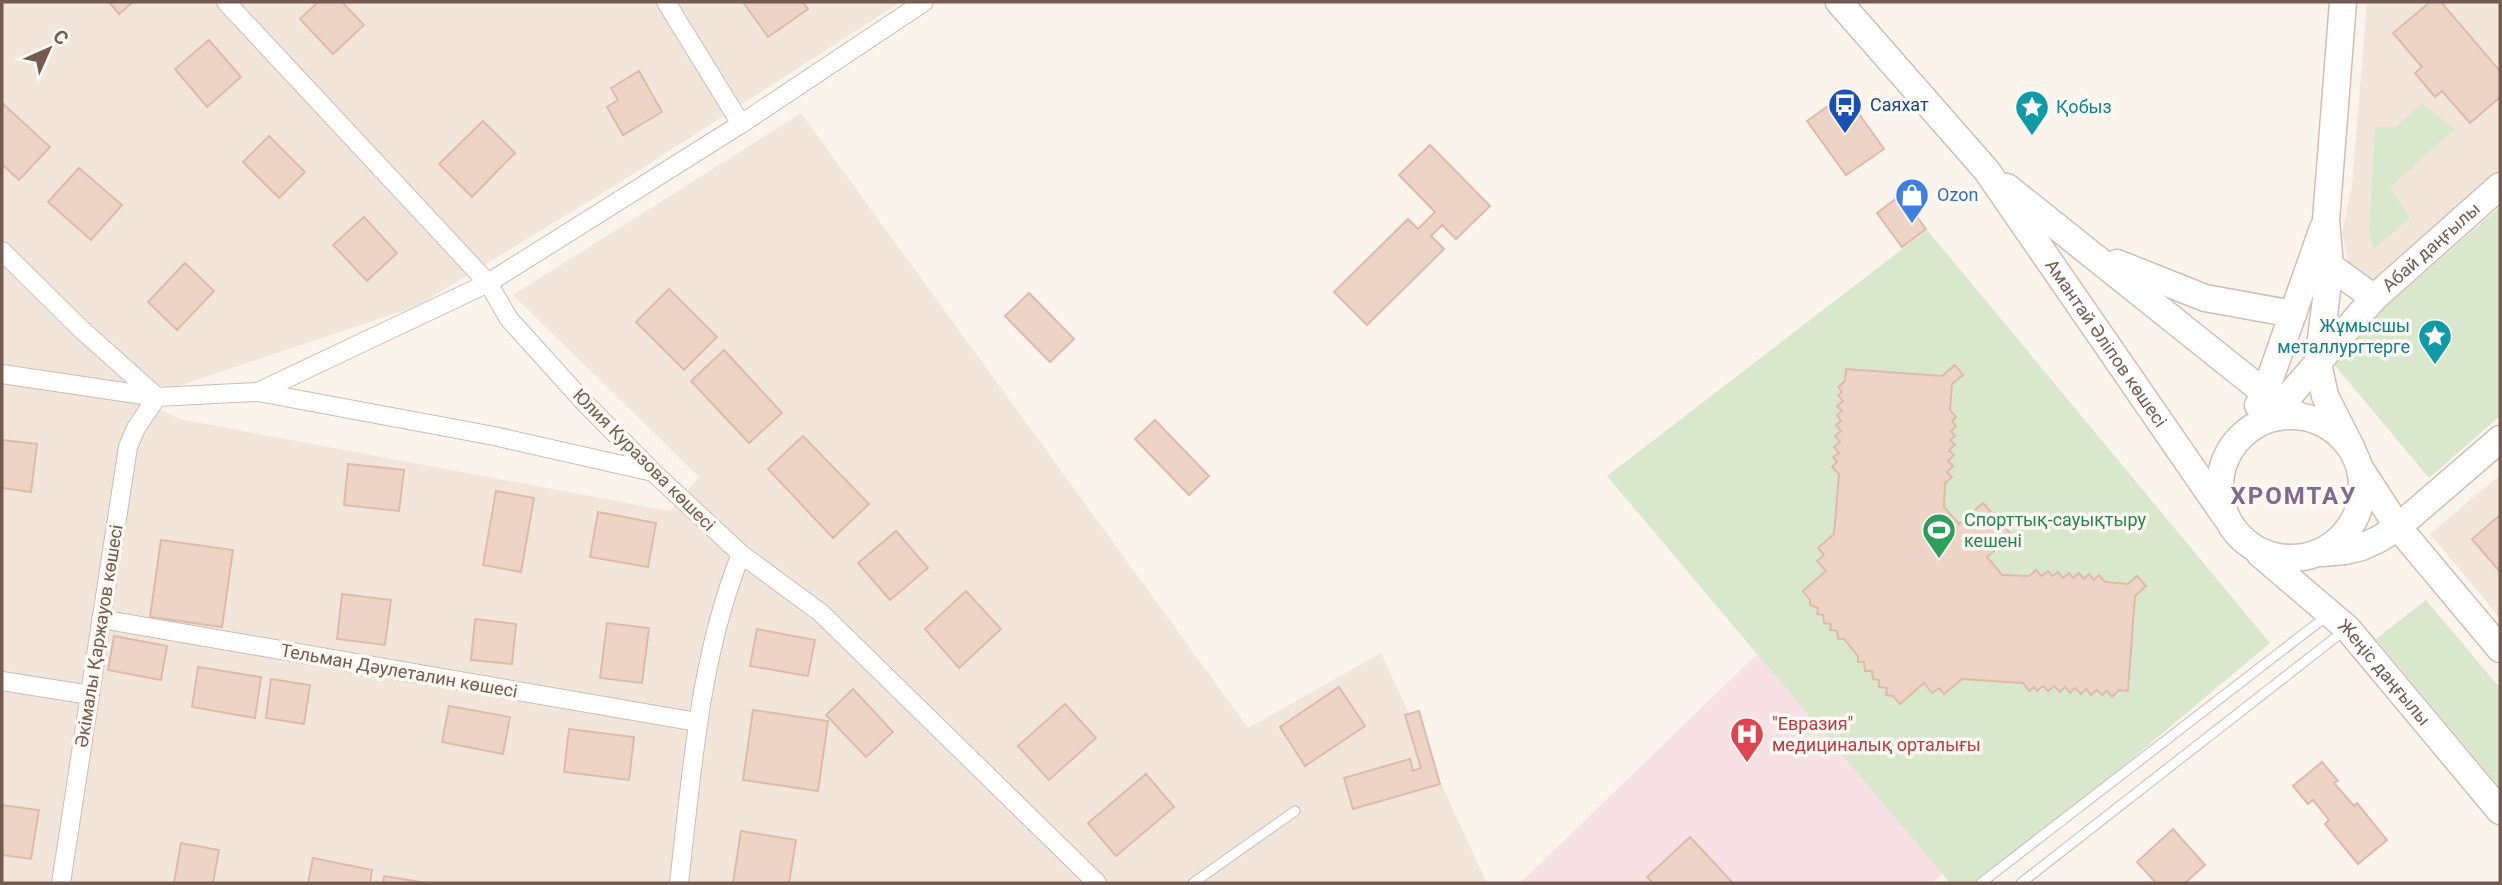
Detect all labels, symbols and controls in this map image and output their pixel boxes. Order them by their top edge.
north arrow [14,14,84,84]
text: С [48,25,73,50]
bus stop icon: Саяхат [1826,86,1864,135]
place icon: Қобыз [2013,88,2051,137]
place label: Саяхат [1870,94,1929,115]
place label: Қобыз [2056,96,2112,117]
shop icon: Ozon [1893,176,1931,225]
place label: Ozon [1937,184,1978,205]
street label: Абай даңғылы [2378,198,2484,296]
street label: Амантай Әліпов көшесі [2041,255,2171,431]
place label: Жұмысшы металлургтерге [2277,315,2410,357]
place icon: Жұмысшы металлургтерге [2416,317,2454,366]
street label: Юлия Куразова көшесі [569,384,720,535]
district label: ХРОМТАУ [2231,482,2357,510]
place label: Спорттық-сауықтыру кешені [1964,509,2146,551]
sports icon: Спорттық-сауықтыру кешені [1920,511,1958,560]
street label: Әкімалы Қаржауов көшесі [70,523,127,749]
street label: Жеңіс даңғылы [2334,614,2435,729]
street label: Тельман Дәулеталин көшесі [279,639,519,702]
place label: "Евразия" медициналық орталығы [1772,713,1981,755]
hospital icon: "Евразия" медициналық орталығы [1728,715,1766,764]

